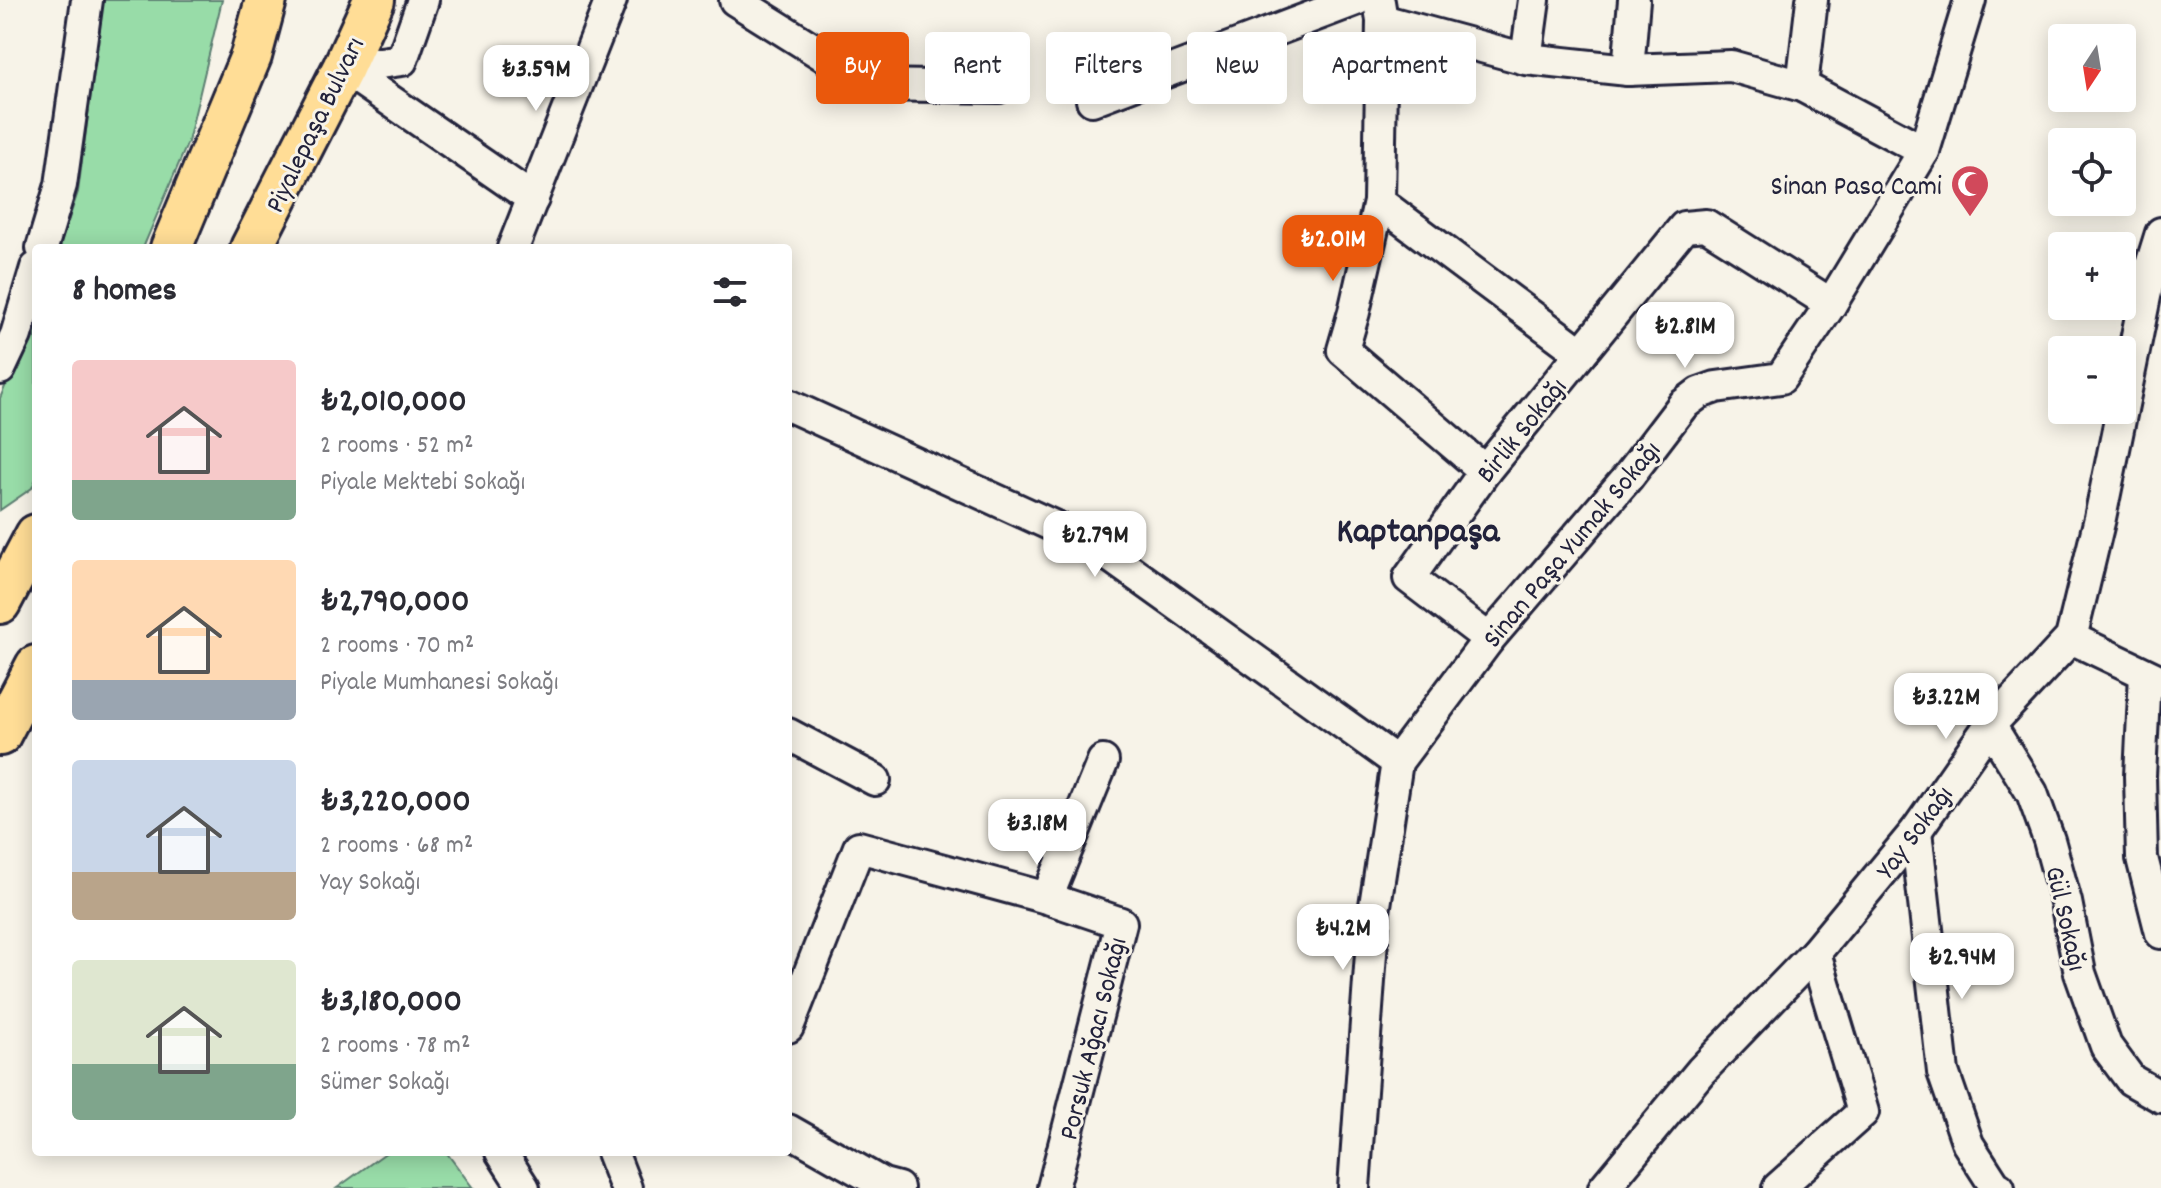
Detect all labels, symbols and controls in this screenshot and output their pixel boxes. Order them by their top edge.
north arrow [2048,24,2136,112]
map controls [2048,24,2136,424]
street label: Piyalepaşa Bulvarı [258,31,377,221]
chip: Buy [816,32,909,104]
chip: Rent [925,32,1030,104]
chip: Filters [1046,32,1171,104]
chip: New [1187,32,1287,104]
chip: Apartment [1303,32,1476,104]
pin: ₺3.59M [471,45,601,113]
text: ₺3.59M [501,52,571,89]
button: locate [2048,128,2136,216]
mosque icon: Sinan Pasa Cami [1949,163,1991,218]
place label: Sinan Pasa Cami [1771,169,1942,209]
pin: ₺2.01M [1268,215,1398,283]
text: ₺2.01M [1300,222,1366,259]
button: + [2048,232,2136,320]
text: 8 homes [72,268,177,317]
icon: filters [708,270,752,314]
pin: ₺2.81M [1620,302,1750,370]
text: ₺2.81M [1654,309,1716,346]
button: − [2048,336,2136,424]
street label: Birlik Sokağı [1469,371,1579,493]
text: ₺2,010,000 [320,379,467,428]
icon: home [136,392,232,488]
text: 2 rooms · 52 m² [320,428,473,465]
street label: Sinan Paşa Yumak Sokağı [1475,434,1673,659]
text: Piyale Mektebi Sokağı [320,465,525,502]
district label: Kaptanpaşa [1337,508,1501,560]
pin: ₺2.79M [1030,511,1160,579]
text: ₺2.79M [1061,518,1129,555]
text: ₺2,790,000 [320,579,469,628]
icon: home [136,592,232,688]
text: 2 rooms · 70 m² [320,628,474,665]
text: Piyale Mumhanesi Sokağı [320,665,558,702]
pin: ₺3.22M [1881,673,2011,741]
text: ₺3.22M [1912,680,1980,717]
text: ₺3,220,000 [320,779,471,828]
street label: Yay Sokağı [1869,779,1965,889]
icon: home [136,792,232,888]
pin: ₺3.18M [972,799,1102,867]
text: ₺3.18M [1006,806,1068,843]
text: 2 rooms · 68 m² [320,828,473,865]
street label: Gül Sokağı [2032,863,2095,975]
text: Yay Sokağı [320,865,420,902]
pin: ₺4.2M [1287,904,1399,972]
text: ₺4.2M [1315,911,1371,948]
pin: ₺2.94M [1897,933,2027,1001]
street label: Porsuk Ağacı Sokağı [1051,934,1140,1145]
text: ₺2.94M [1928,940,1996,977]
text: ₺3,180,000 [320,979,462,1028]
icon: home [136,992,232,1088]
text: 2 rooms · 78 m² [320,1028,470,1065]
text: Sümer Sokağı [320,1065,450,1102]

